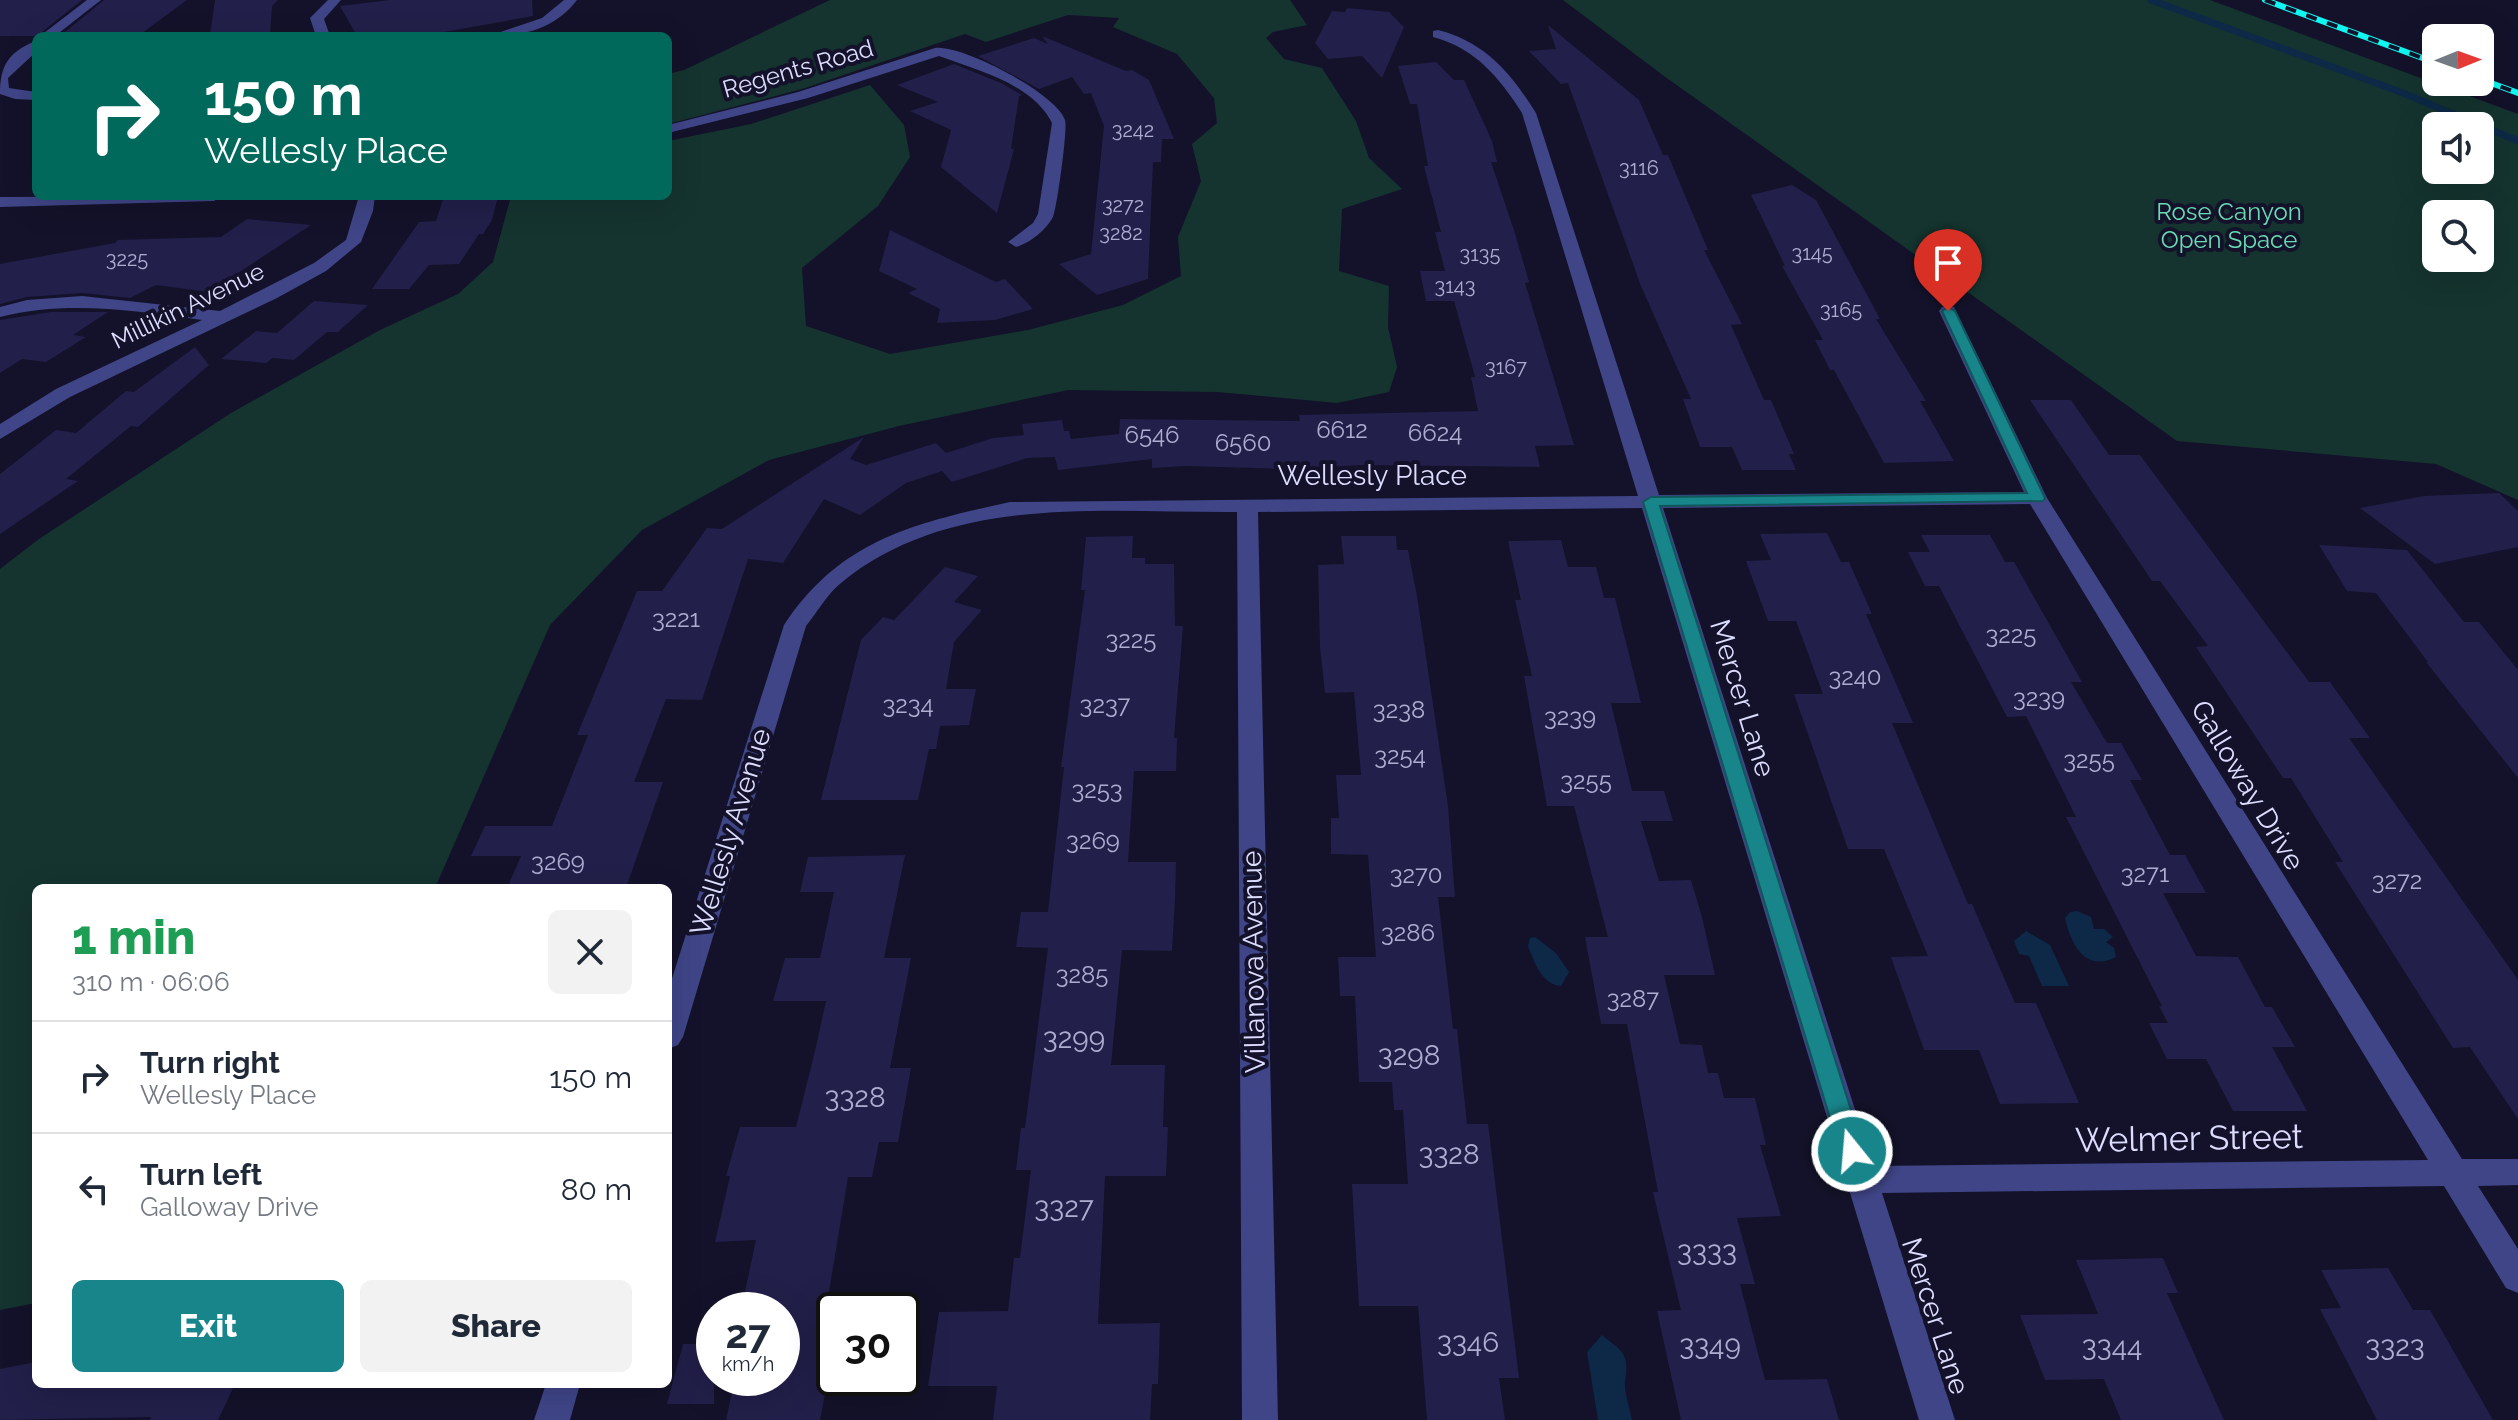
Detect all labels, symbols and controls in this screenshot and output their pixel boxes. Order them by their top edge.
north arrow [2422,24,2494,96]
map controls [2422,24,2494,272]
street label: Regents Road [719,33,877,104]
text: 150 m [204,62,363,128]
icon: right [72,64,176,168]
button: sound [2422,112,2494,184]
house number: 3242 [1112,118,1154,142]
text: Wellesly Place [204,129,448,171]
house number: 3116 [1619,156,1659,180]
house number: 3272 [1102,193,1144,217]
park label: Rose Canyon Open Space [2156,197,2302,254]
button: search [2422,200,2494,272]
house number: 3282 [1099,221,1143,245]
pin [1914,229,1982,311]
house number: 3145 [1791,241,1833,265]
icon: arrive [1926,241,1970,285]
house number: 3135 [1460,242,1501,266]
house number: 3225 [106,247,148,271]
street label: Millikin Avenue [107,256,269,355]
house number: 3143 [1435,274,1475,298]
house number: 3165 [1820,298,1862,322]
house number: 3167 [1485,355,1527,379]
house number: 6612 [1316,415,1368,444]
house number: 6624 [1408,418,1462,447]
house number: 6546 [1124,420,1180,449]
house number: 6560 [1215,428,1271,457]
street label: Wellesly Place [1277,459,1467,492]
house number: 3221 [652,604,700,633]
street label: Mercer Lane [1703,616,1782,781]
house number: 3225 [1986,620,2036,649]
house number: 3225 [1106,625,1156,654]
house number: 3240 [1828,662,1882,691]
house number: 3239 [2013,683,2065,712]
house number: 3234 [882,690,934,719]
house number: 3237 [1080,690,1131,719]
street label: Galloway Drive [2184,694,2311,876]
house number: 3238 [1373,695,1425,724]
house number: 3239 [1544,702,1596,731]
street label: Wellesly Avenue [683,724,778,940]
house number: 3254 [1374,741,1426,770]
house number: 3255 [2063,745,2115,774]
house number: 3255 [1560,766,1612,795]
house number: 3253 [1071,775,1123,804]
house number: 3269 [1066,826,1120,855]
house number: 3269 [531,847,585,876]
street label: Villanova Avenue [1235,851,1272,1073]
house number: 3271 [2121,859,2169,888]
house number: 3270 [1390,860,1442,889]
house number: 3272 [2372,866,2422,895]
text: 1 min [72,909,195,965]
button: close [548,910,632,994]
house number: 3286 [1381,918,1435,947]
house number: 3285 [1056,960,1108,989]
text: 310 m · 06:06 [72,967,230,997]
house number: 3287 [1607,984,1659,1013]
house number: 3299 [1043,1022,1105,1055]
house number: 3298 [1378,1039,1440,1072]
text: Turn right [140,1045,280,1080]
icon: right [72,1055,116,1099]
text: 150 m [549,1060,632,1095]
text: Wellesly Place [140,1080,316,1110]
house number: 3328 [824,1081,886,1114]
position arrow [1810,1109,1894,1193]
street label: Welmer Street [2075,1116,2304,1160]
house number: 3328 [1418,1138,1480,1171]
text: Turn left [140,1157,262,1192]
icon: left [72,1167,116,1211]
text: 80 m [561,1172,632,1207]
house number: 3327 [1034,1191,1094,1224]
text: Galloway Drive [140,1192,319,1222]
street label: Mercer Lane [1895,1234,1976,1399]
house number: 3333 [1677,1235,1737,1268]
button: Exit [72,1280,344,1372]
button: Share [360,1280,632,1372]
speed limit sign: 30 [816,1292,920,1396]
text: 27 [725,1310,770,1357]
house number: 3346 [1437,1326,1499,1359]
house number: 3349 [1679,1329,1741,1362]
house number: 3344 [2082,1330,2142,1363]
house number: 3323 [2365,1330,2425,1363]
text: km/h [722,1352,774,1376]

